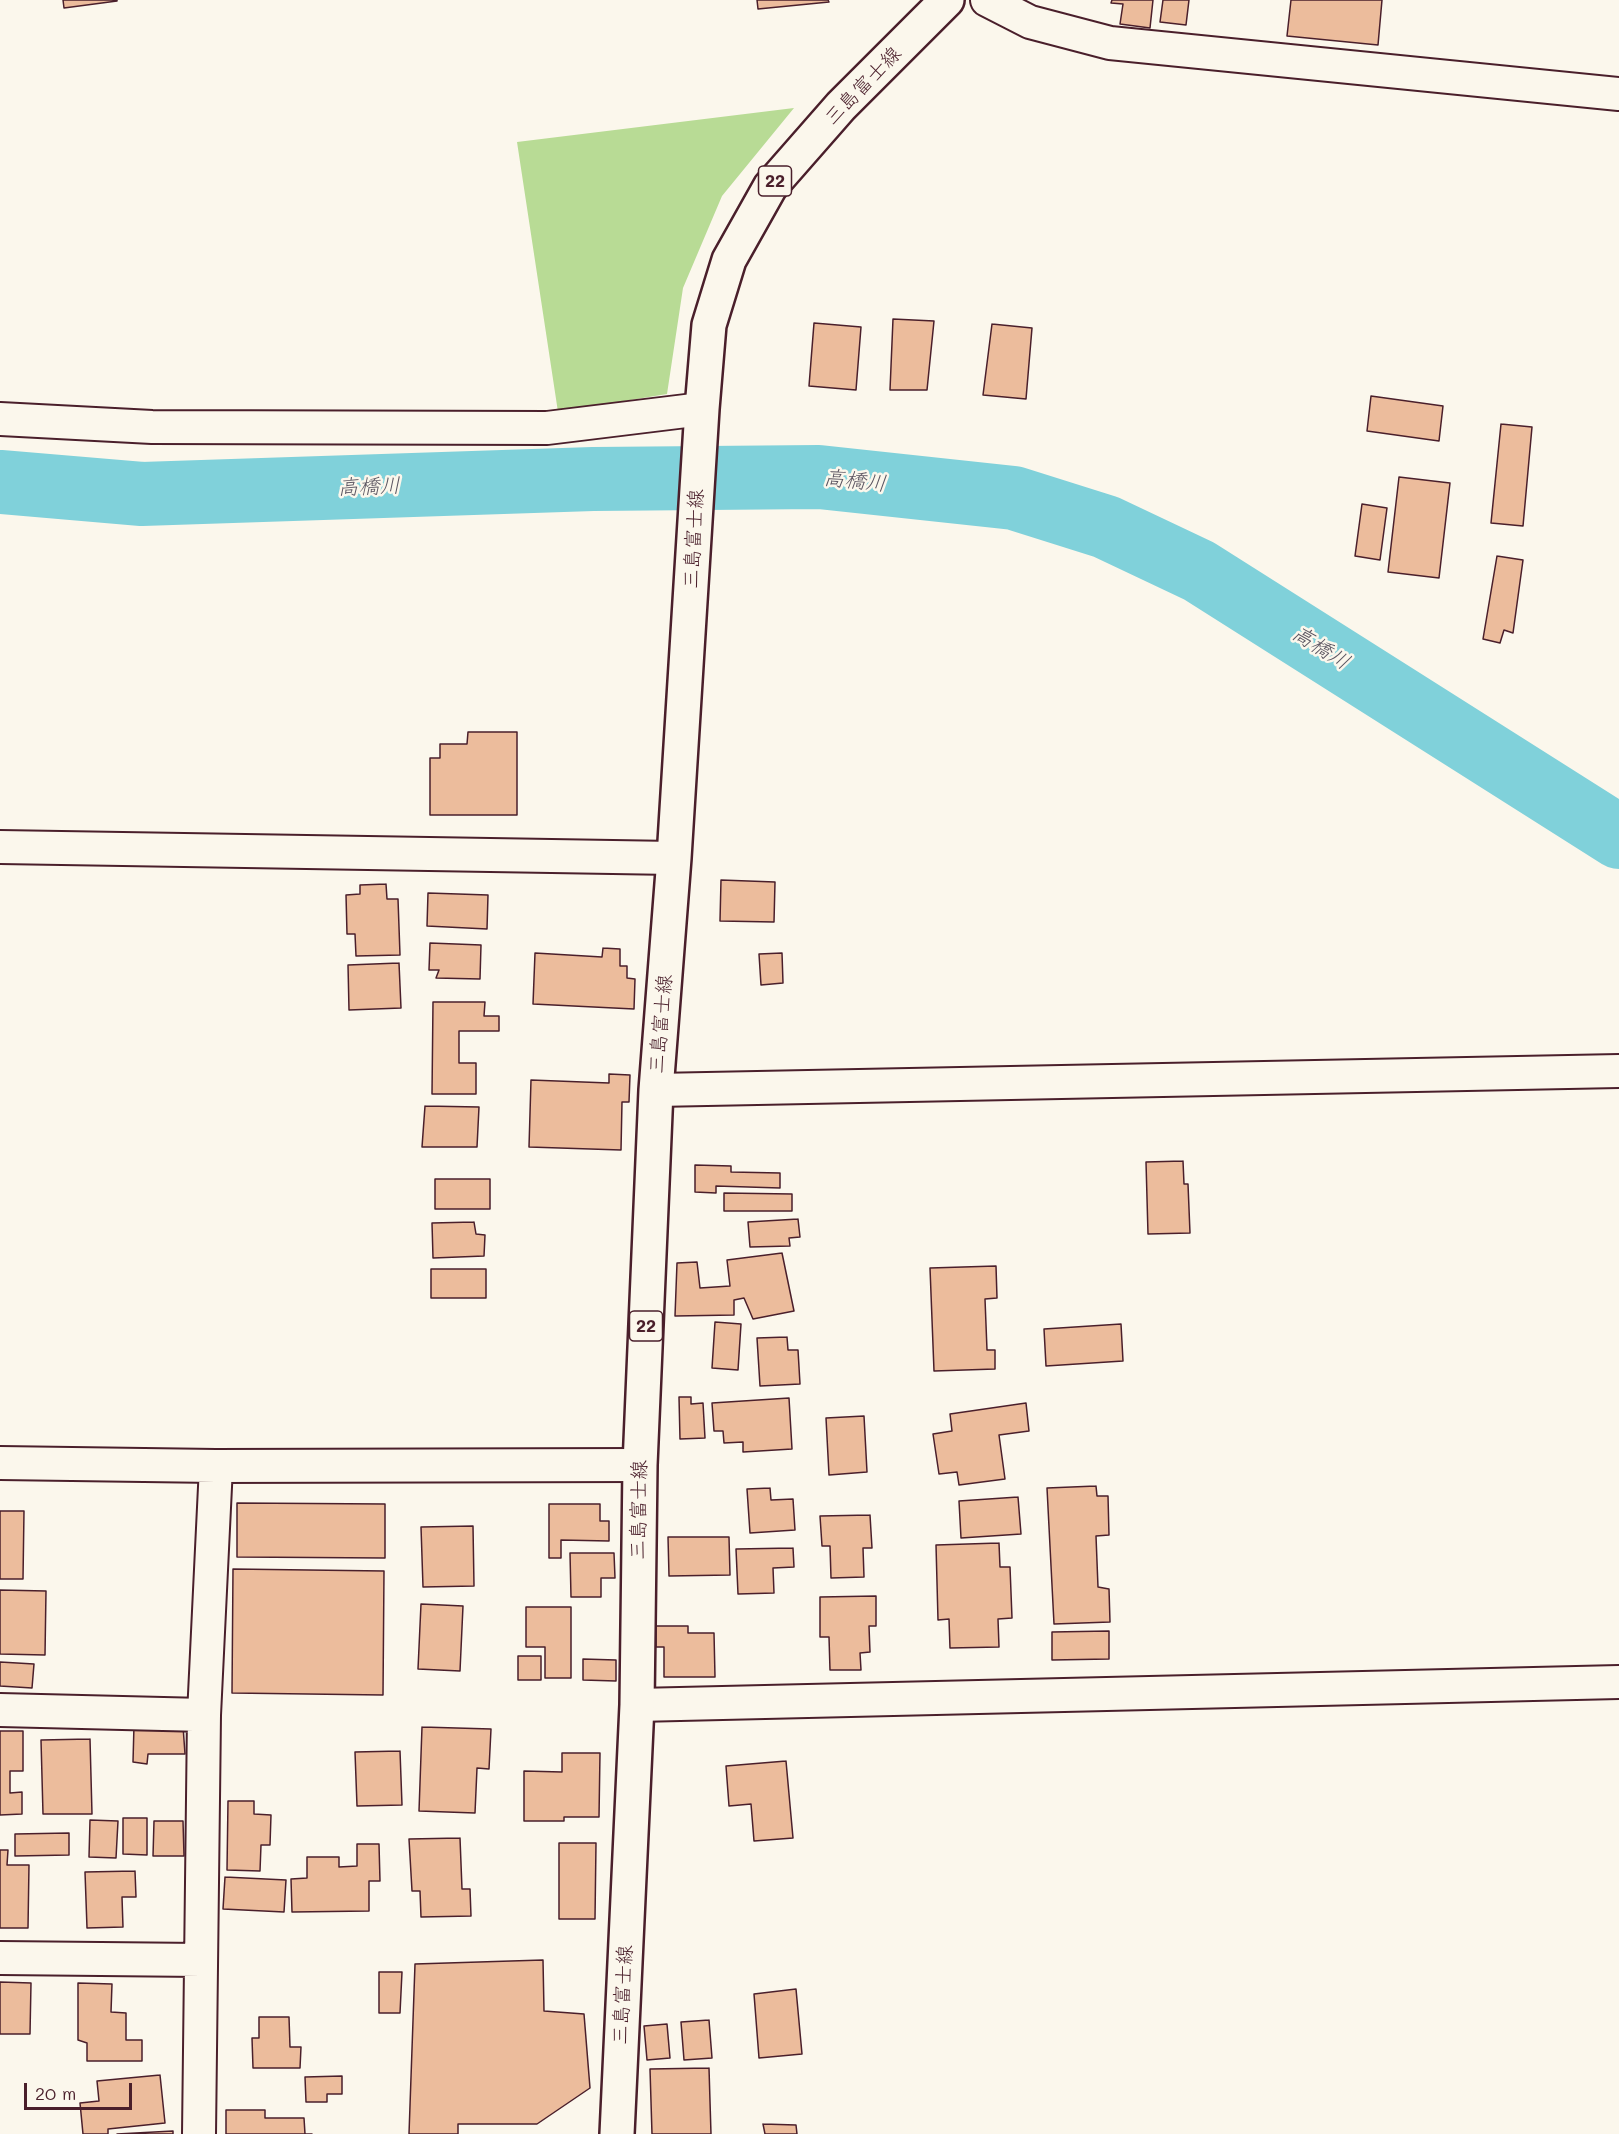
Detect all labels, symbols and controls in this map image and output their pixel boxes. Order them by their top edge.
street label: 三島富士線 [820,42,906,130]
road number: 22 [758,166,792,196]
water label: 高橋川 [822,465,888,497]
water label: 高橋川 [337,473,401,501]
street label: 三島富士線 [679,488,709,590]
water label: 高橋川 [1288,621,1354,675]
street label: 三島富士線 [645,973,677,1075]
road number: 22 [630,1311,662,1341]
street label: 三島富士線 [626,1460,652,1560]
street label: 三島富士線 [608,1944,638,2046]
scale bar [27,2071,135,2109]
text: 20 m [35,2081,76,2105]

